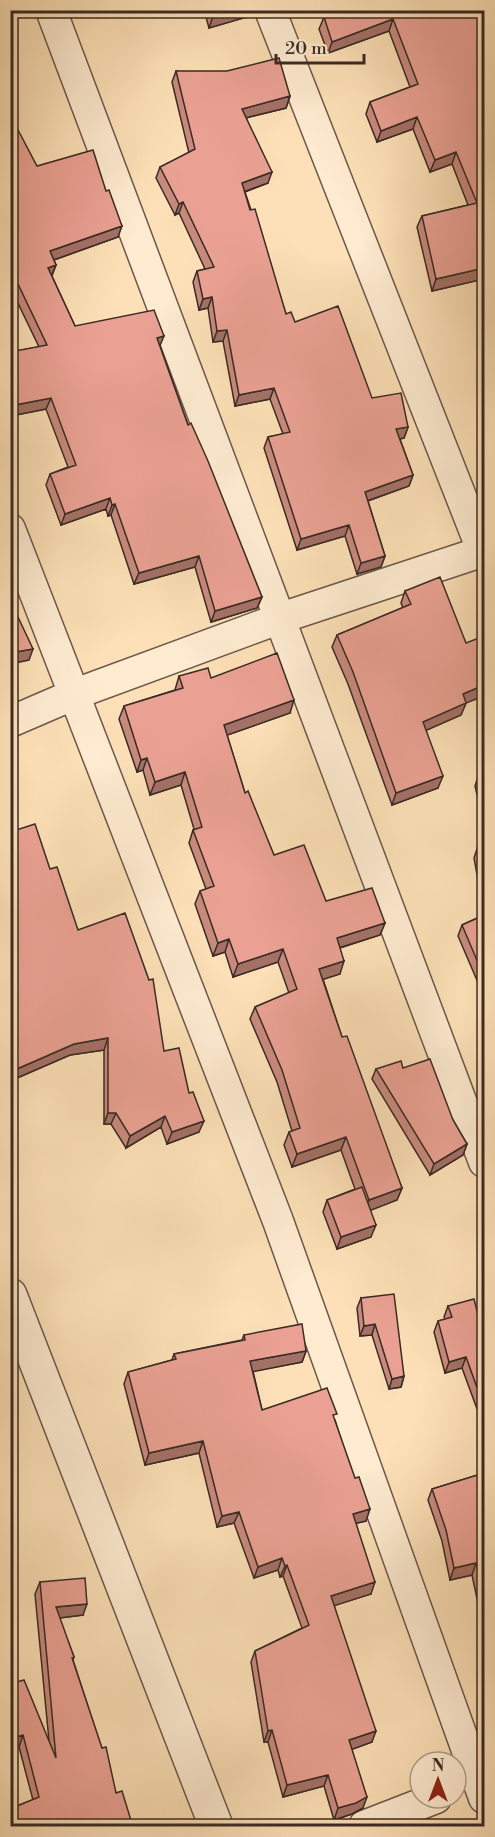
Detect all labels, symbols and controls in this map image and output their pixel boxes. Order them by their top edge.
scale bar [276,27,364,65]
text: 20 m [285,37,327,60]
north arrow [408,1750,468,1810]
text: N [432,1756,445,1776]

